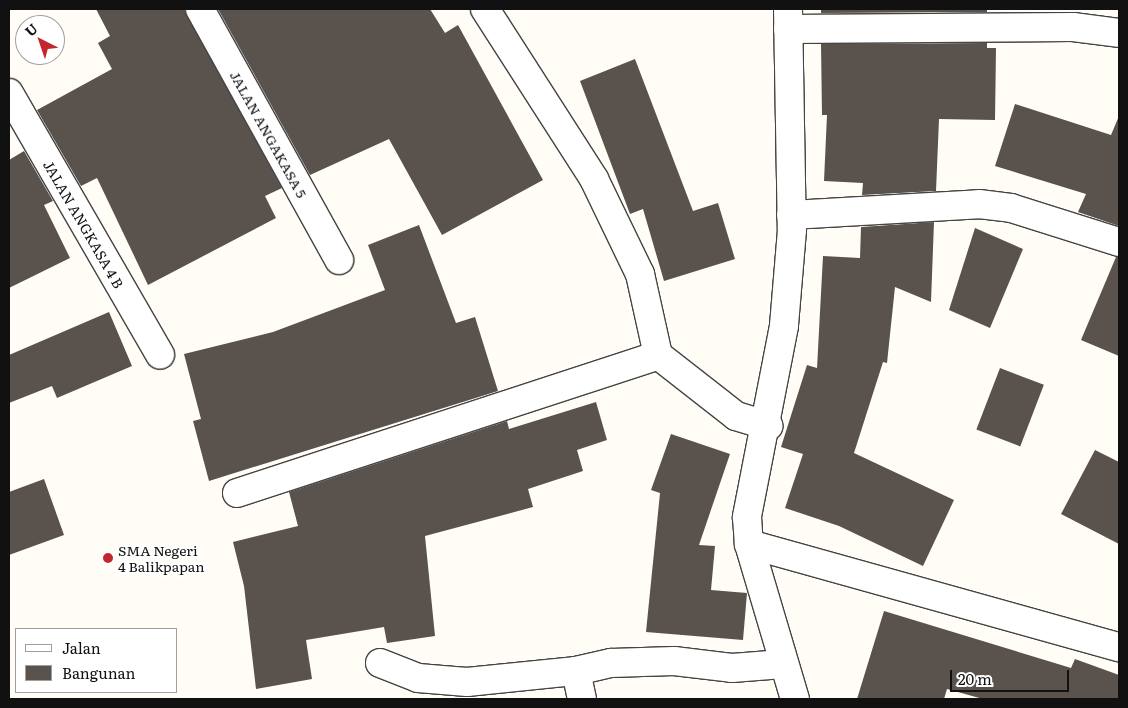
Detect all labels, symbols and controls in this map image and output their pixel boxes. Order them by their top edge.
north arrow [15,15,65,65]
text: U [20,18,42,41]
street label: JALAN ANGAKASA 5 [227,68,311,200]
street label: JALAN ANGKASA 4 B [40,157,128,291]
place label: SMA Negeri 4 Balikpapan [118,542,204,574]
marker: SMA Negeri 4 Balikpapan [102,552,114,564]
legend [15,628,178,693]
text: Jalan [62,636,101,659]
scale bar [953,660,1072,692]
text: Bangunan [62,661,135,684]
text: 20 m [958,667,992,690]

